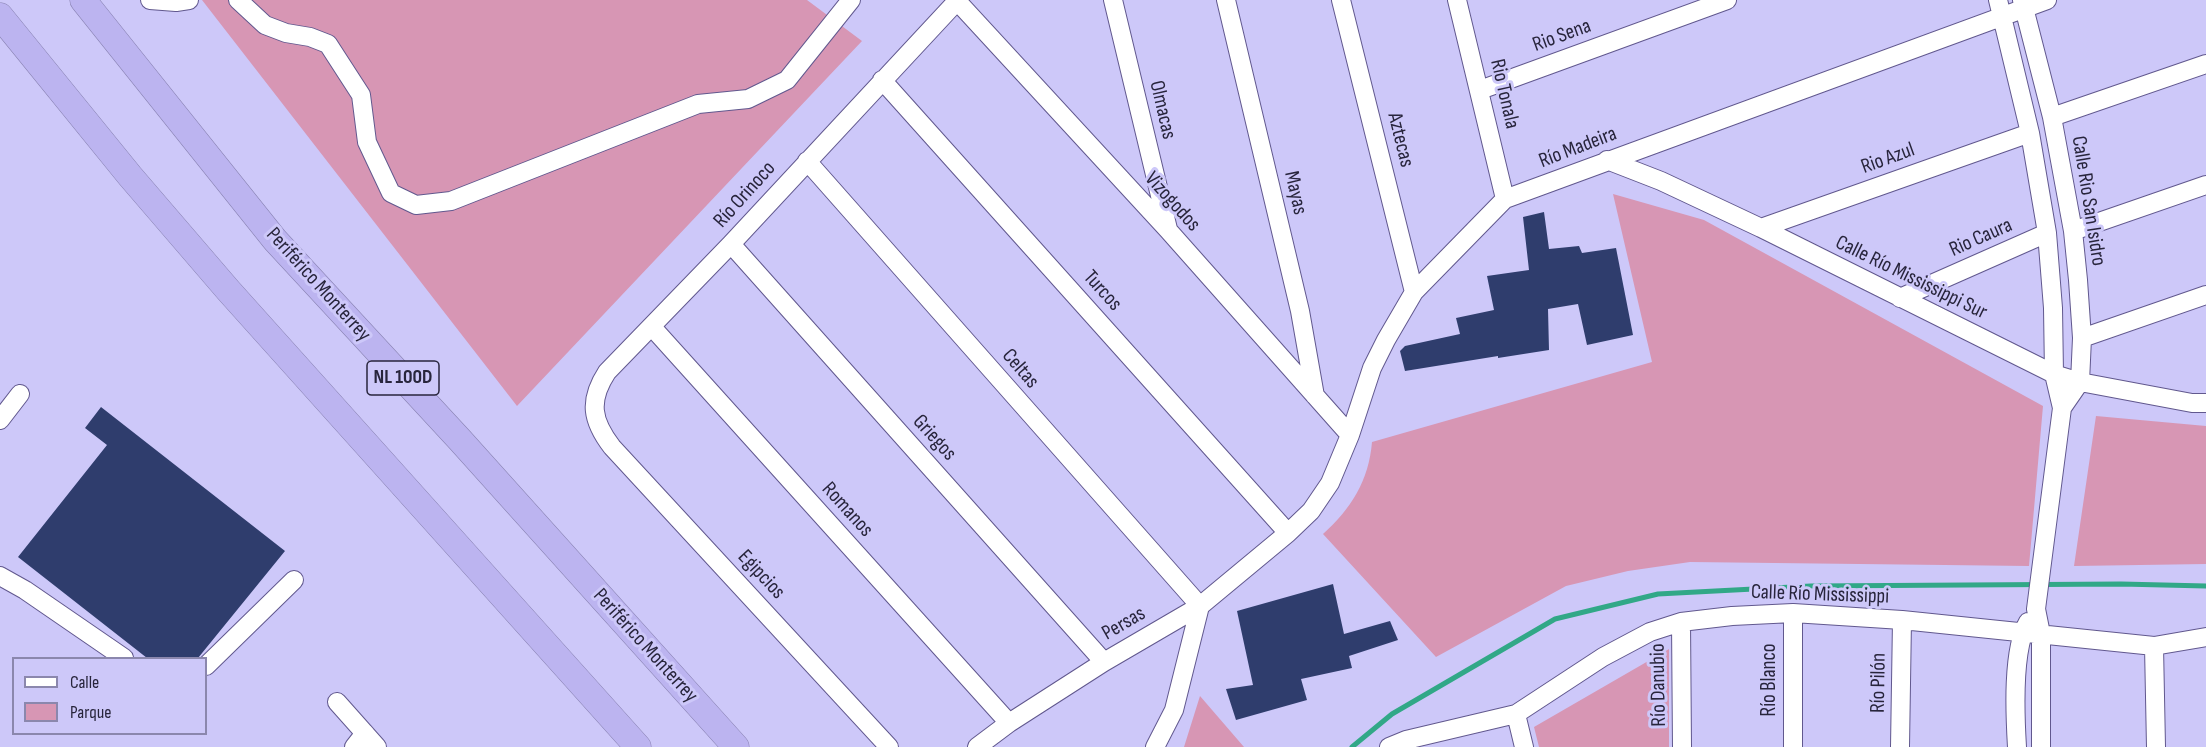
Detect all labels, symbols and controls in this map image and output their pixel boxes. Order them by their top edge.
street label: Rio Sena [1529,14,1595,58]
street label: Rio Tonala [1484,57,1524,131]
street label: Olmacas [1143,78,1181,142]
street label: Aztecas [1381,110,1419,170]
street label: Río Madeira [1536,122,1620,174]
street label: Calle Rio San Isidro [2065,134,2111,268]
street label: Rio Azul [1858,138,1918,180]
street label: Río Orinoco [709,157,781,233]
street label: Vizogodos [1139,167,1205,237]
street label: Mayas [1278,169,1312,217]
street label: Rio Caura [1946,213,2016,263]
street label: Periférico Monterrey [260,223,376,347]
street label: Calle Río Mississippi Sur [1831,230,1991,326]
street label: Turcos [1077,265,1127,317]
street label: Celtas [996,344,1044,394]
road number: NL 100D [367,361,439,395]
street label: Griegos [907,410,961,466]
street label: Romanos [816,477,878,543]
street label: Egipcios [732,545,790,605]
street label: Calle Río Mississippi [1750,580,1890,610]
street label: Periférico Monterrey [587,584,703,708]
street label: Persas [1098,602,1150,646]
street label: Río Danubio [1646,643,1672,727]
street label: Río Blanco [1757,643,1783,717]
street label: Río Pilón [1866,653,1892,713]
legend [12,657,207,735]
text: Calle [70,672,99,693]
text: Parque [70,702,111,723]

